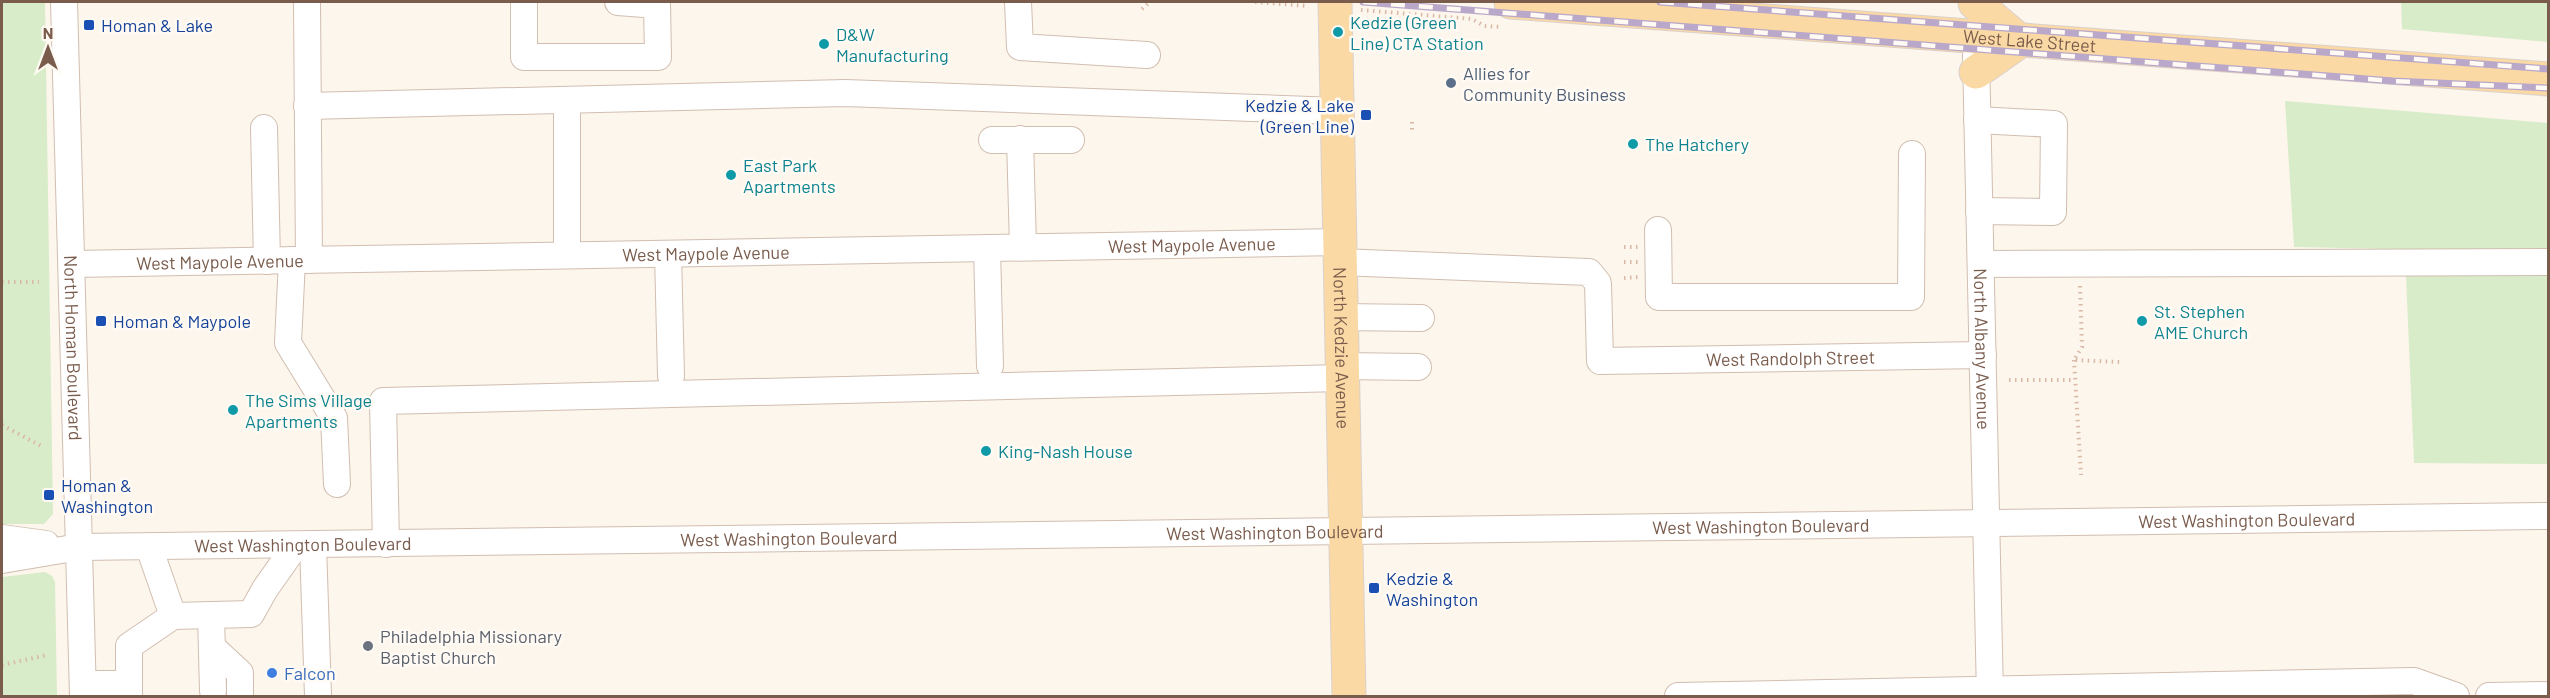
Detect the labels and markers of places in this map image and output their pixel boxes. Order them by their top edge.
place label: Kedzie (Green Line) CTA Station [1350,11,1484,54]
place label: Homan & Lake [101,14,213,36]
marker: Homan & Lake [82,18,96,32]
place label: D&W Manufacturing [836,23,949,66]
marker: Kedzie (Green Line) CTA Station [1331,25,1345,39]
marker: D&W Manufacturing [817,37,831,51]
place label: Allies for Community Business [1463,62,1626,105]
marker: Allies for Community Business [1444,76,1458,90]
place label: Kedzie & Lake (Green Line) [1245,94,1354,137]
marker: Kedzie & Lake (Green Line) [1359,108,1373,122]
place label: The Hatchery [1645,133,1749,155]
marker: The Hatchery [1626,137,1640,151]
place label: East Park Apartments [743,154,836,197]
marker: East Park Apartments [724,168,738,182]
place label: St. Stephen AME Church [2154,300,2248,343]
place label: Homan & Maypole [113,310,251,332]
marker: Homan & Maypole [94,314,108,328]
marker: St. Stephen AME Church [2135,314,2149,328]
place label: The Sims Village Apartments [245,389,372,432]
marker: The Sims Village Apartments [226,403,240,417]
place label: King-Nash House [998,440,1133,462]
marker: King-Nash House [979,444,993,458]
place label: Homan & Washington [61,474,153,517]
marker: Homan & Washington [42,488,56,502]
place label: Kedzie & Washington [1386,567,1478,610]
marker: Kedzie & Washington [1367,581,1381,595]
place label: Philadelphia Missionary Baptist Church [380,625,562,668]
marker: Philadelphia Missionary Baptist Church [361,639,375,653]
place label: Falcon [284,662,336,684]
marker: Falcon [265,666,279,680]

